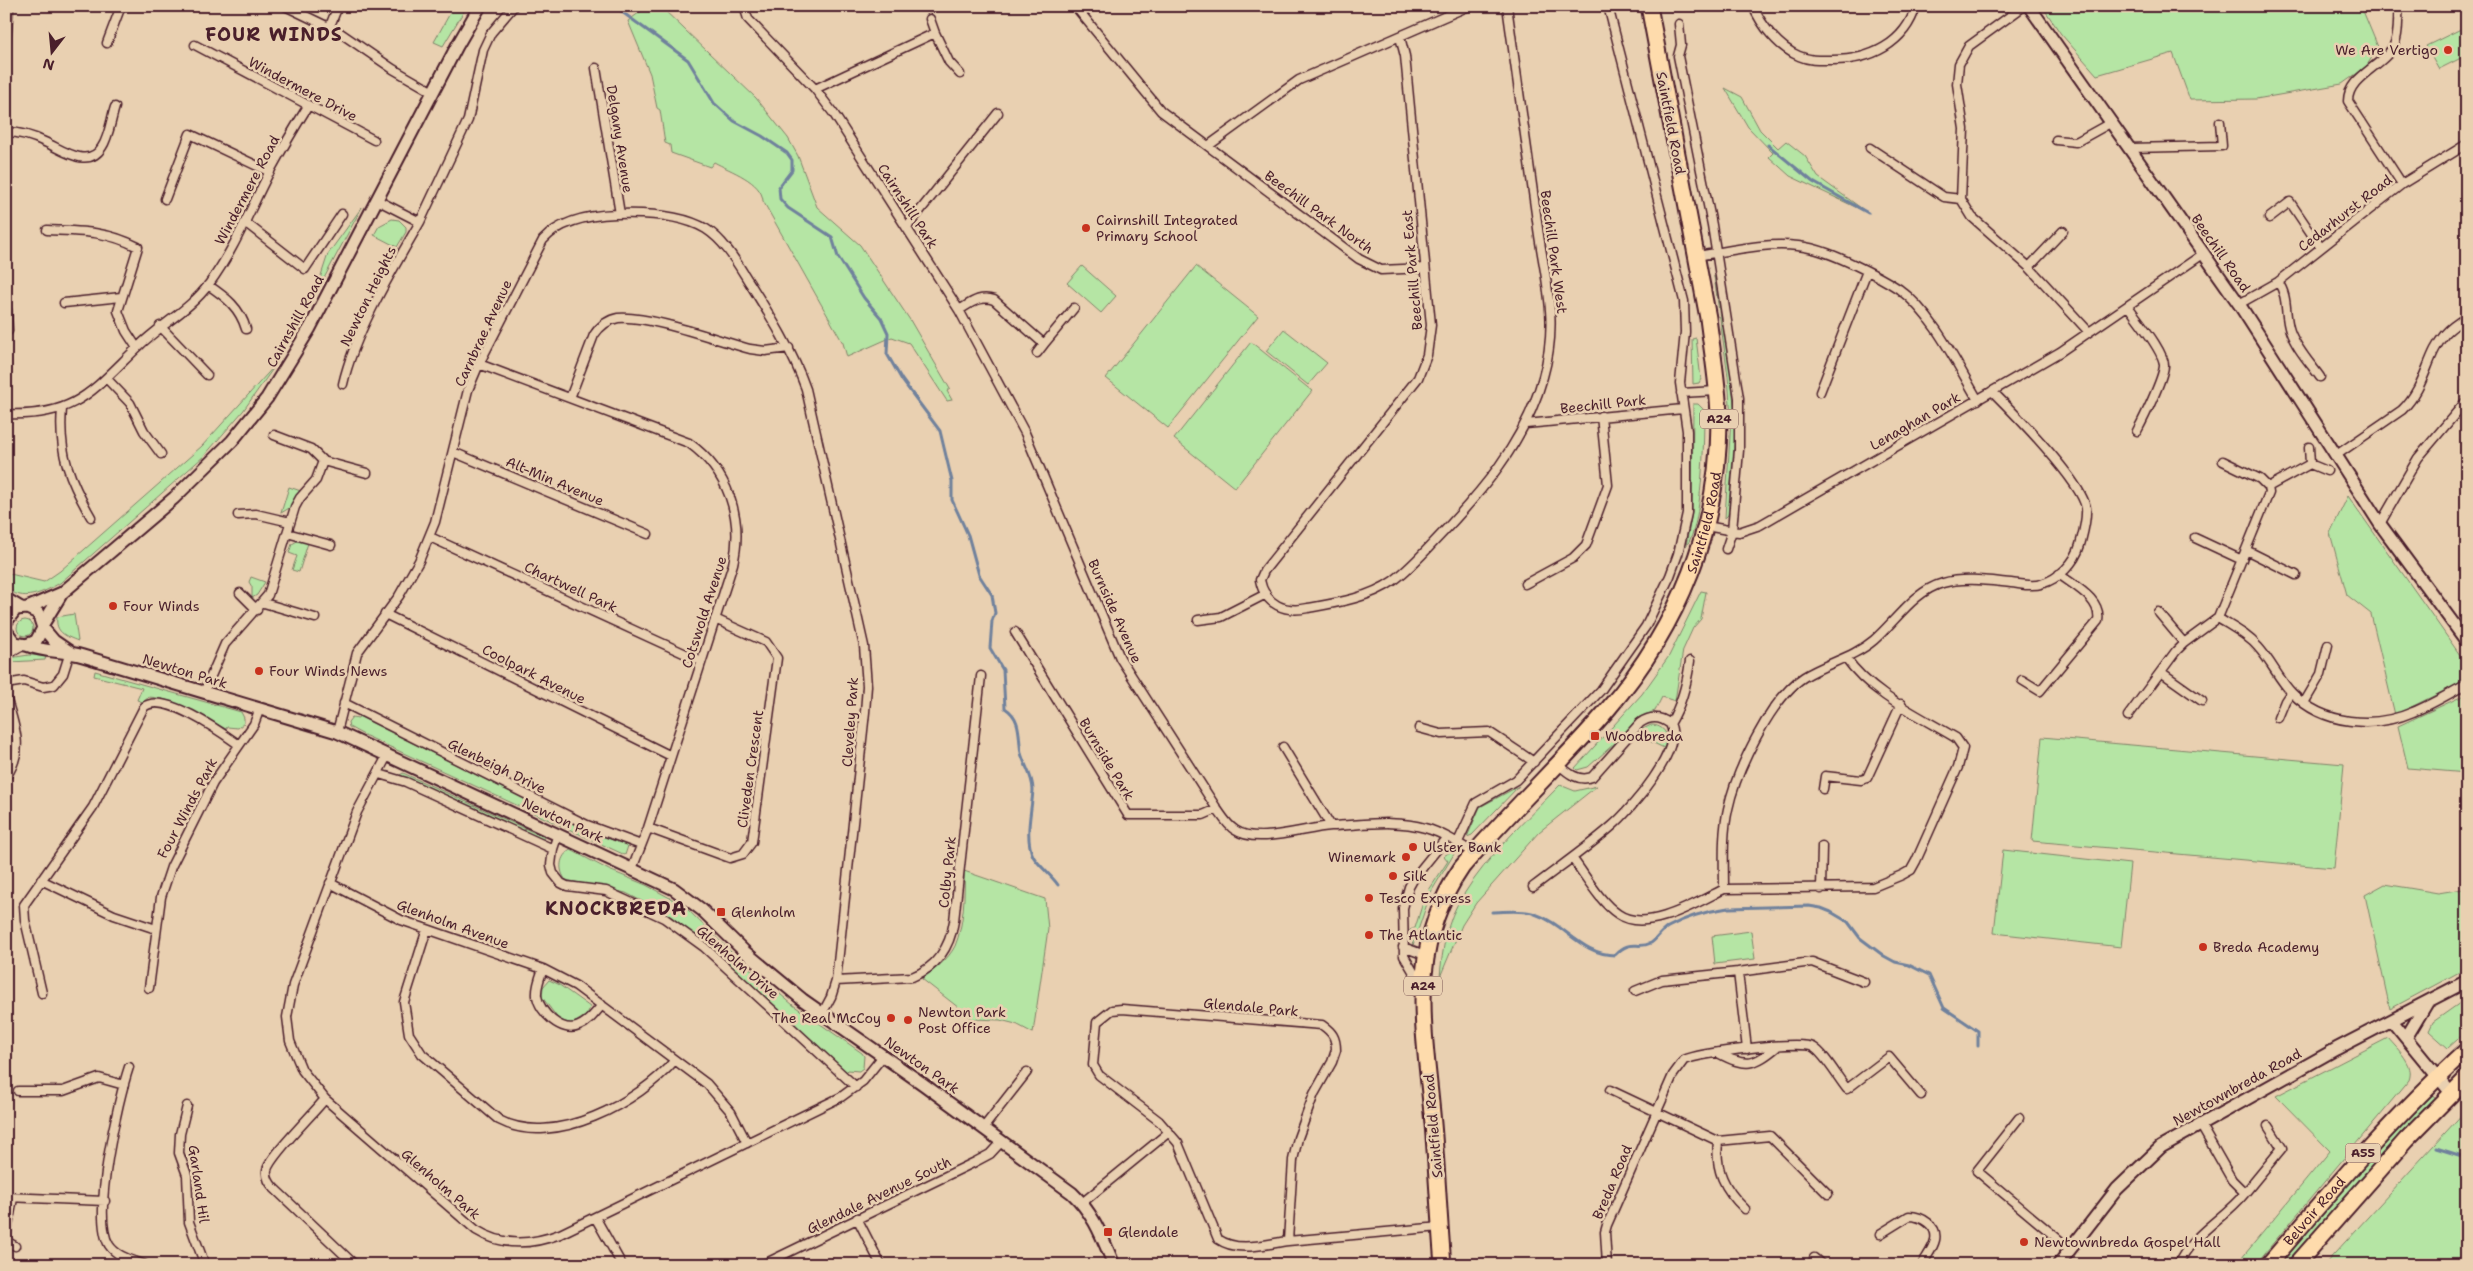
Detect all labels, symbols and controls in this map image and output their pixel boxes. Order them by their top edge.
district label: FOUR WINDS [205,22,343,47]
north arrow [28,28,78,78]
place label: We Are Vertigo [2335,41,2438,59]
marker: We Are Vertigo [2442,44,2454,56]
street label: Windermere Drive [245,53,361,125]
text: N [41,54,56,75]
street label: Saintfield Road [1652,70,1690,176]
street label: Delgany Avenue [603,84,637,194]
street label: Windermere Road [211,132,284,248]
street label: Cairnshill Park [874,160,942,252]
street label: Beechill Park North [1261,166,1377,258]
street label: Cedarhurst Road [2294,170,2396,255]
street label: Beechill Park West [1536,189,1572,315]
street label: Beechill Park East [1398,209,1426,331]
street label: Beechill Road [2187,210,2255,296]
place label: Cairnshill Integrated Primary School [1096,211,1238,245]
marker: Cairnshill Integrated Primary School [1080,222,1092,234]
street label: Newton Heights [336,243,400,349]
street label: Cairnshill Road [262,272,328,370]
street label: Carnbrae Avenue [450,277,516,389]
street label: Lenaghan Park [1867,388,1963,454]
street label: Beechill Park [1559,391,1647,417]
road number: A24 [1700,409,1738,428]
street label: Alt-Min Avenue [503,452,607,510]
street label: Saintfield Road [1682,470,1725,576]
street label: Cotswold Avenue [677,554,731,670]
street label: Burnside Avenue [1084,556,1146,666]
street label: Chartwell Park [522,558,620,616]
place label: Four Winds [123,597,200,615]
marker: Four Winds [107,600,119,612]
street label: Coolpark Avenue [479,640,589,708]
street label: Newton Park [140,650,230,692]
place label: Four Winds News [269,662,388,680]
marker: Four Winds News [253,665,265,677]
street label: Cleveley Park [838,676,862,768]
street label: Cliveden Crescent [733,709,767,829]
street label: Burnside Park [1075,715,1139,803]
place label: Woodbreda [1605,727,1683,745]
marker: Woodbreda [1589,730,1601,742]
street label: Glenbeigh Drive [445,734,549,798]
street label: Four Winds Park [153,755,221,861]
street label: Newton Park [519,793,607,847]
street label: Colby Park [934,835,960,909]
place label: Ulster Bank [1423,838,1501,856]
marker: Ulster Bank [1407,841,1419,853]
place label: Winemark [1328,848,1396,866]
marker: Winemark [1400,851,1412,863]
place label: Silk [1403,867,1427,885]
marker: Silk [1387,870,1399,882]
place label: Tesco Express [1379,889,1471,907]
marker: Tesco Express [1363,892,1375,904]
street label: Glenholm Avenue [394,895,512,953]
district label: KNOCKBREDA [545,896,687,921]
place label: Glenholm [731,903,795,921]
marker: Glenholm [715,906,727,918]
street label: Glenholm Drive [693,921,783,1003]
place label: The Atlantic [1379,926,1462,944]
marker: The Atlantic [1363,929,1375,941]
place label: Breda Academy [2213,938,2319,956]
marker: Breda Academy [2197,941,2209,953]
road number: A24 [1404,976,1442,996]
street label: Glendale Park [1203,994,1299,1020]
place label: Newton Park Post Office [918,1003,1006,1037]
place label: The Real McCoy [772,1009,881,1027]
marker: The Real McCoy [885,1012,897,1024]
marker: Newton Park Post Office [902,1014,914,1026]
street label: Newton Park [881,1032,963,1098]
street label: Newtownbreda Road [2170,1044,2305,1130]
street label: Saintfield Road [1419,1073,1447,1179]
street label: Breda Road [1588,1142,1636,1222]
street label: Garland Hil [185,1144,213,1225]
road number: A55 [2346,1144,2380,1162]
street label: Glenholm Park [398,1145,484,1223]
street label: Glendale Avenue South [804,1152,954,1238]
street label: Belvoir Road [2279,1173,2349,1249]
place label: Glendale [1118,1223,1179,1241]
marker: Glendale [1102,1226,1114,1238]
place label: Newtownbreda Gospel Hall [2034,1233,2221,1251]
marker: Newtownbreda Gospel Hall [2018,1236,2030,1248]

